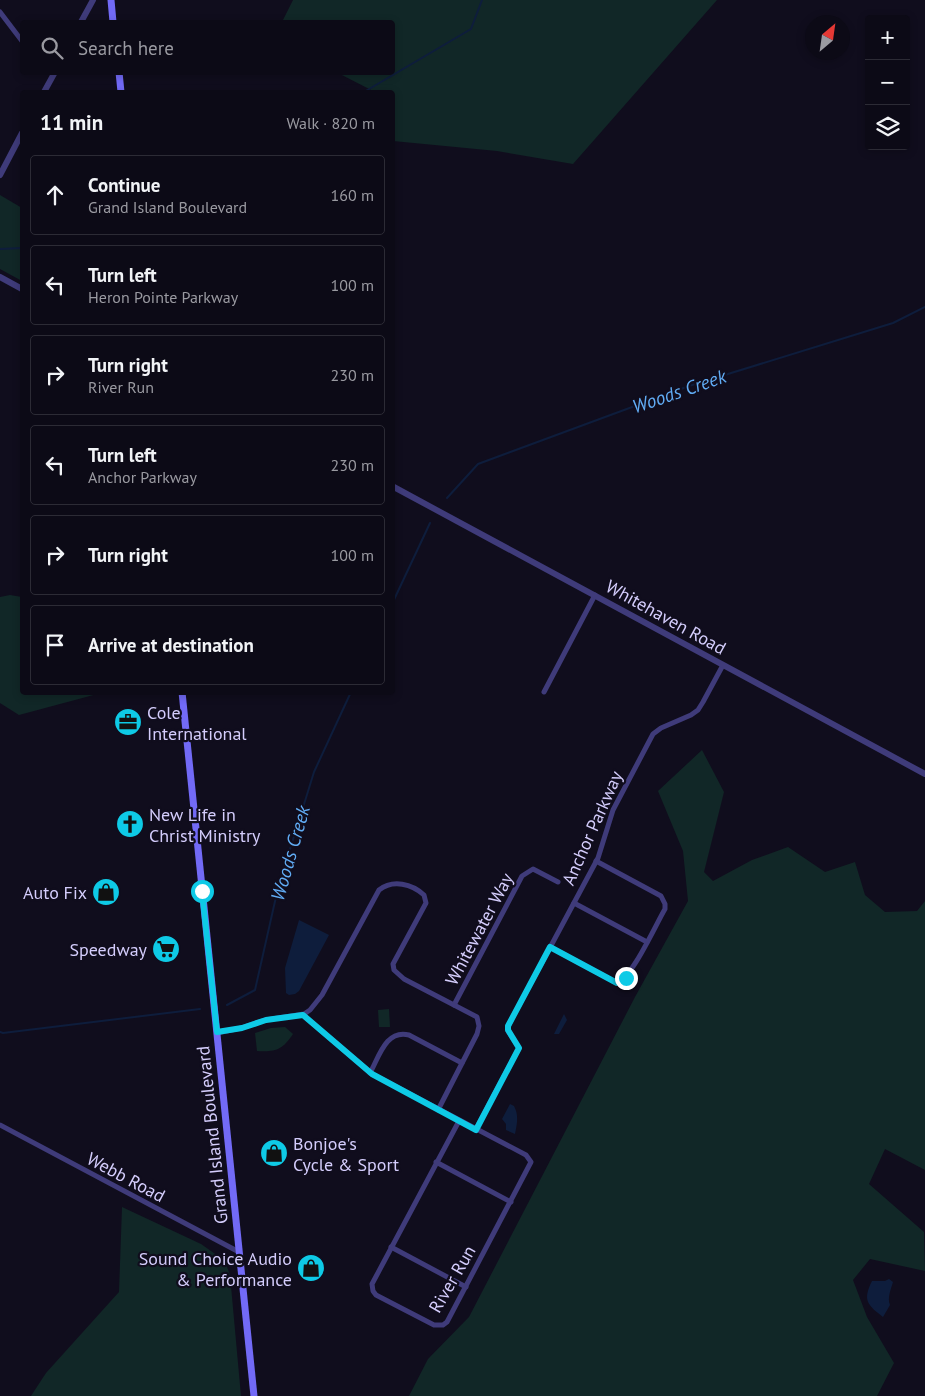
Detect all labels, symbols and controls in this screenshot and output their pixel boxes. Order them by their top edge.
north arrow [805,15,850,60]
map controls [865,15,910,150]
button: + [865,15,910,60]
search box [20,20,395,75]
icon: search [38,34,66,62]
text: Search here [78,36,174,60]
button: − [865,60,910,105]
button: layers [865,105,910,150]
text: 11 min [40,109,103,136]
text: Walk · 820 m [286,113,375,133]
text: Continue [88,173,160,197]
icon: ahead [41,181,69,209]
text: 160 m [331,185,374,205]
text: Grand Island Boulevard [88,197,247,217]
text: Turn left [88,263,157,287]
icon: left [41,271,69,299]
text: 100 m [331,275,374,295]
text: Heron Pointe Parkway [88,287,238,307]
text: Turn right [88,353,168,377]
icon: right [41,361,69,389]
water label: Woods Creek [629,363,731,418]
text: 230 m [331,365,374,385]
text: River Run [88,377,154,397]
text: Turn left [88,443,157,467]
icon: left [41,451,69,479]
text: 230 m [331,455,374,475]
text: Anchor Parkway [88,467,197,487]
icon: right [41,541,69,569]
text: Turn right [88,543,168,567]
text: 100 m [331,545,374,565]
street label: Whitehaven Road [602,575,730,659]
icon: arrive [41,631,69,659]
text: Arrive at destination [88,633,254,657]
place label: Cole International [147,701,247,745]
office icon: Cole International [113,707,143,737]
street label: Anchor Parkway [557,767,628,889]
water label: Woods Creek [265,801,315,903]
place label: New Life in Christ Ministry [149,803,261,847]
church icon: New Life in Christ Ministry [115,809,145,839]
street label: Whitewater Way [440,868,518,989]
shop icon: Auto Fix [91,877,121,907]
route start [191,880,214,903]
place label: Auto Fix [23,881,87,904]
supermarket icon: Speedway [151,934,181,964]
place label: Speedway [69,938,148,961]
route end [615,967,638,990]
street label: Grand Island Boulevard [191,1045,233,1225]
place label: Bonjoe's Cycle & Sport [293,1132,399,1176]
shop icon: Bonjoe's Cycle & Sport [259,1138,289,1168]
street label: Webb Road [83,1147,169,1207]
street label: River Run [423,1241,481,1317]
place label: Sound Choice Audio & Performance [139,1247,292,1291]
shop icon: Sound Choice Audio & Performance [296,1253,326,1283]

